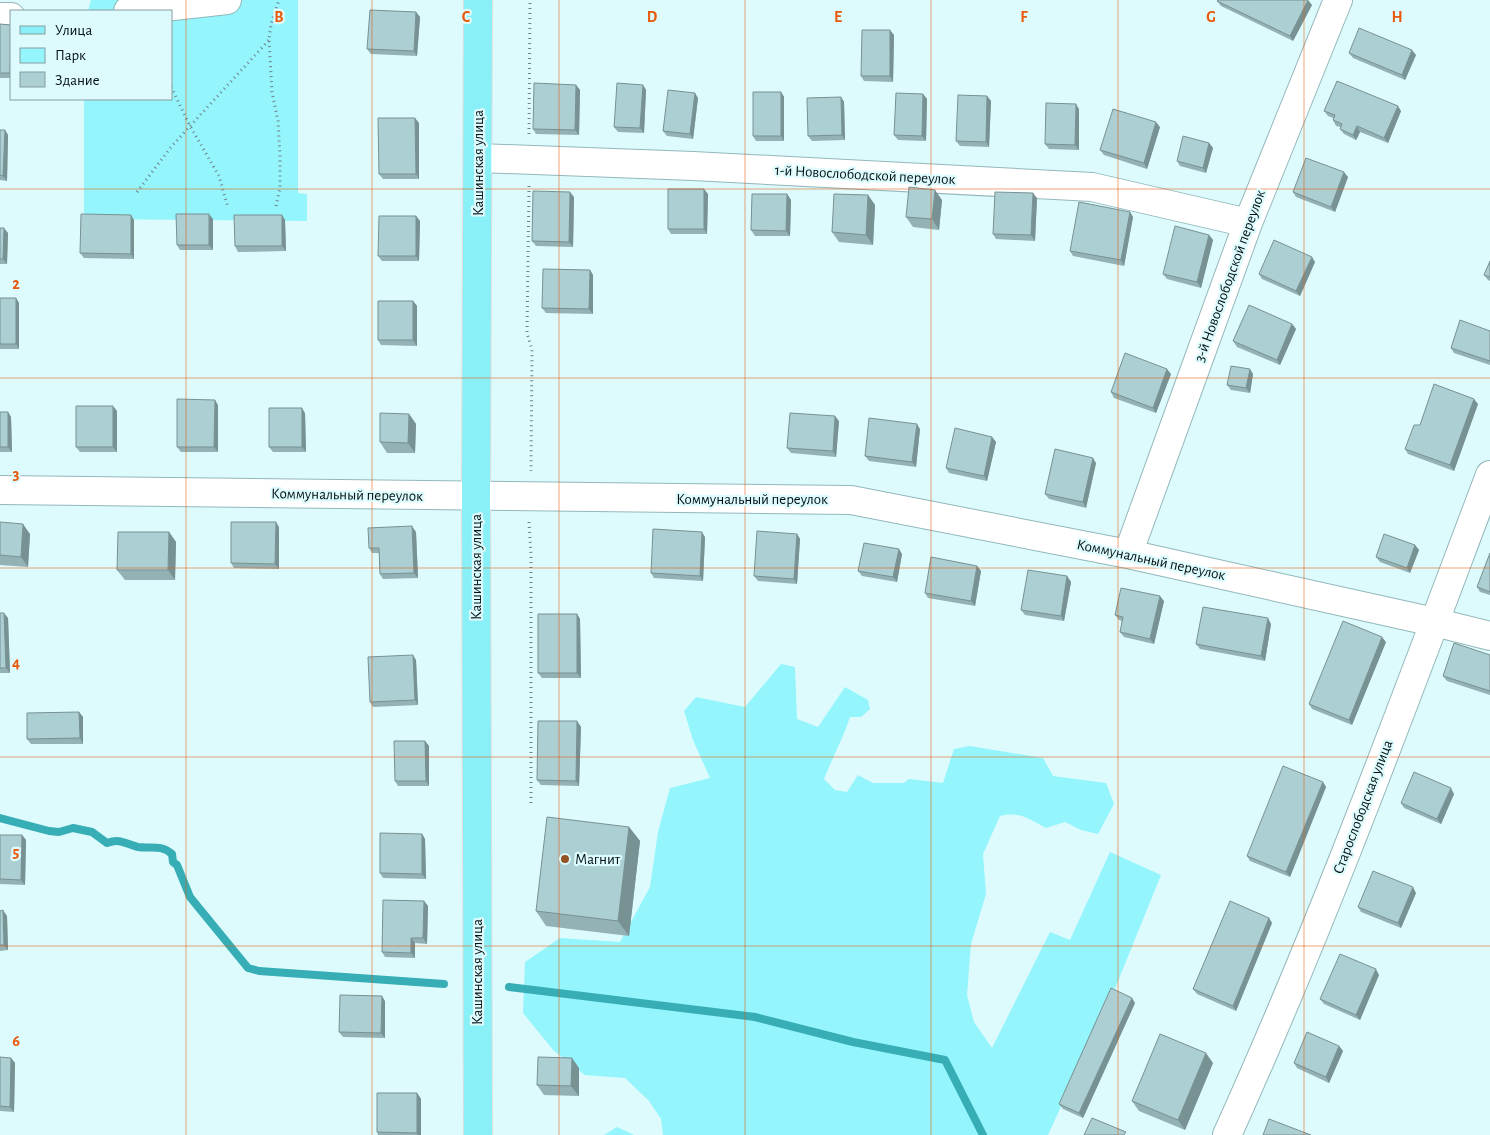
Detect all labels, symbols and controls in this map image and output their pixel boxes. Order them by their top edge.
text: B [274,9,284,25]
text: C [462,9,471,25]
text: D [647,9,658,25]
text: E [834,9,842,25]
text: F [1020,9,1028,25]
text: G [1206,9,1216,25]
text: H [1391,9,1403,25]
legend [10,10,172,100]
text: Улица [55,23,92,38]
text: Парк [55,48,86,63]
text: Здание [55,73,100,88]
street label: Кашинская улица [471,110,486,216]
street label: 1-й Новослободской переулок [774,163,956,187]
street label: 3-й Новослободской переулок [1192,188,1268,364]
text: 2 [12,276,20,292]
text: 3 [13,466,20,482]
street label: Коммунальный переулок [271,486,423,504]
street label: Коммунальный переулок [676,492,828,507]
street label: Кашинская улица [469,514,484,620]
street label: Коммунальный переулок [1075,537,1227,583]
text: 4 [12,655,20,671]
street label: Старослободская улица [1331,738,1396,876]
text: 5 [13,844,20,860]
place label: Магнит [575,852,621,867]
marker: Магнит [559,853,571,865]
street label: Кашинская улица [470,919,485,1025]
text: 6 [12,1033,20,1049]

